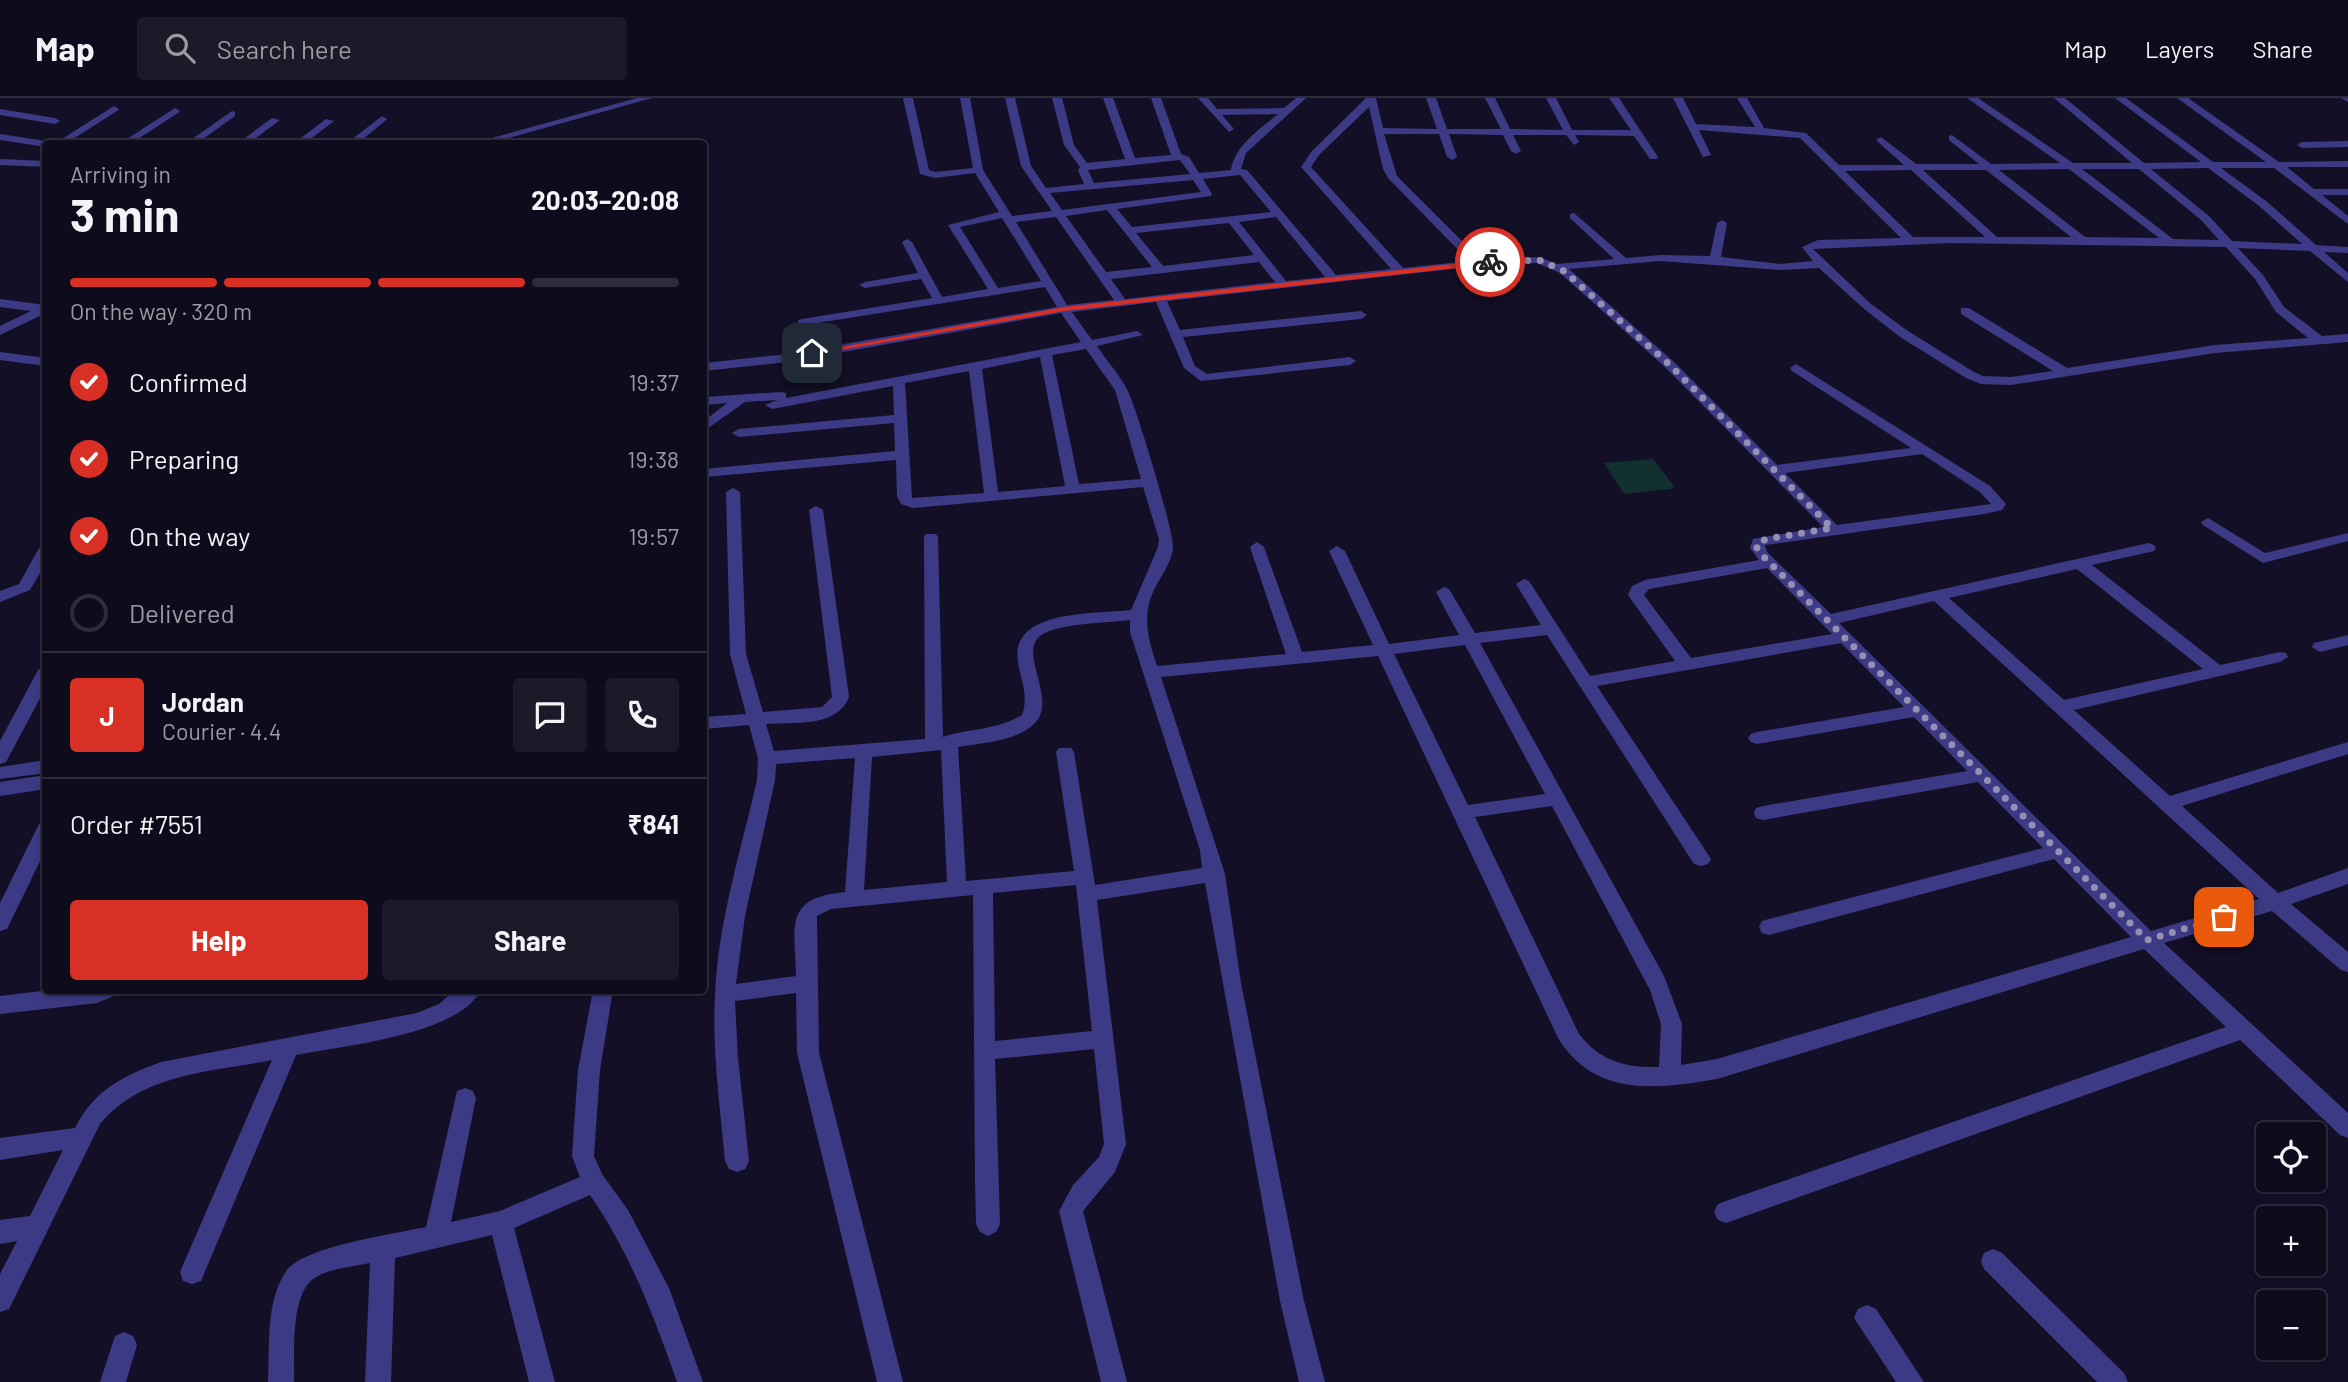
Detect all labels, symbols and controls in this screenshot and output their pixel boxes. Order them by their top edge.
search box [137,17,627,80]
text: Map [35,28,95,68]
icon: search [161,29,199,67]
text: Search here [217,33,352,64]
text: Map [2064,34,2107,63]
text: Layers [2145,34,2214,63]
text: Share [2252,34,2313,63]
text: Arriving in [70,160,171,188]
text: 20:03–20:08 [531,184,679,215]
text: 3 min [70,186,179,241]
courier [1455,227,1525,297]
icon: bike [1471,243,1509,281]
text: On the way · 320 m [70,297,252,325]
pin [782,323,842,383]
icon: home [793,334,831,372]
icon: check [70,363,108,401]
text: Confirmed [129,366,248,397]
text: 19:37 [628,368,679,396]
icon: check [70,440,108,478]
text: Preparing [129,443,239,474]
text: 19:38 [627,445,679,473]
icon: check [70,517,108,555]
text: On the way [129,520,250,551]
text: 19:57 [628,522,679,550]
text: Delivered [129,597,235,628]
button: chat [513,678,587,752]
button: phone [605,678,679,752]
text: Jordan [162,686,244,717]
text: J [99,700,115,731]
text: Courier · 4.4 [162,717,281,745]
text: Order #7551 [70,808,203,839]
text: ₹841 [628,808,679,839]
pin [2194,887,2254,947]
icon: bag [2205,898,2243,936]
button: Help [70,900,368,980]
button: Share [382,900,679,980]
map controls [2256,1122,2326,1360]
button: locate [2256,1122,2326,1192]
button: + [2256,1206,2326,1276]
button: − [2256,1290,2326,1360]

